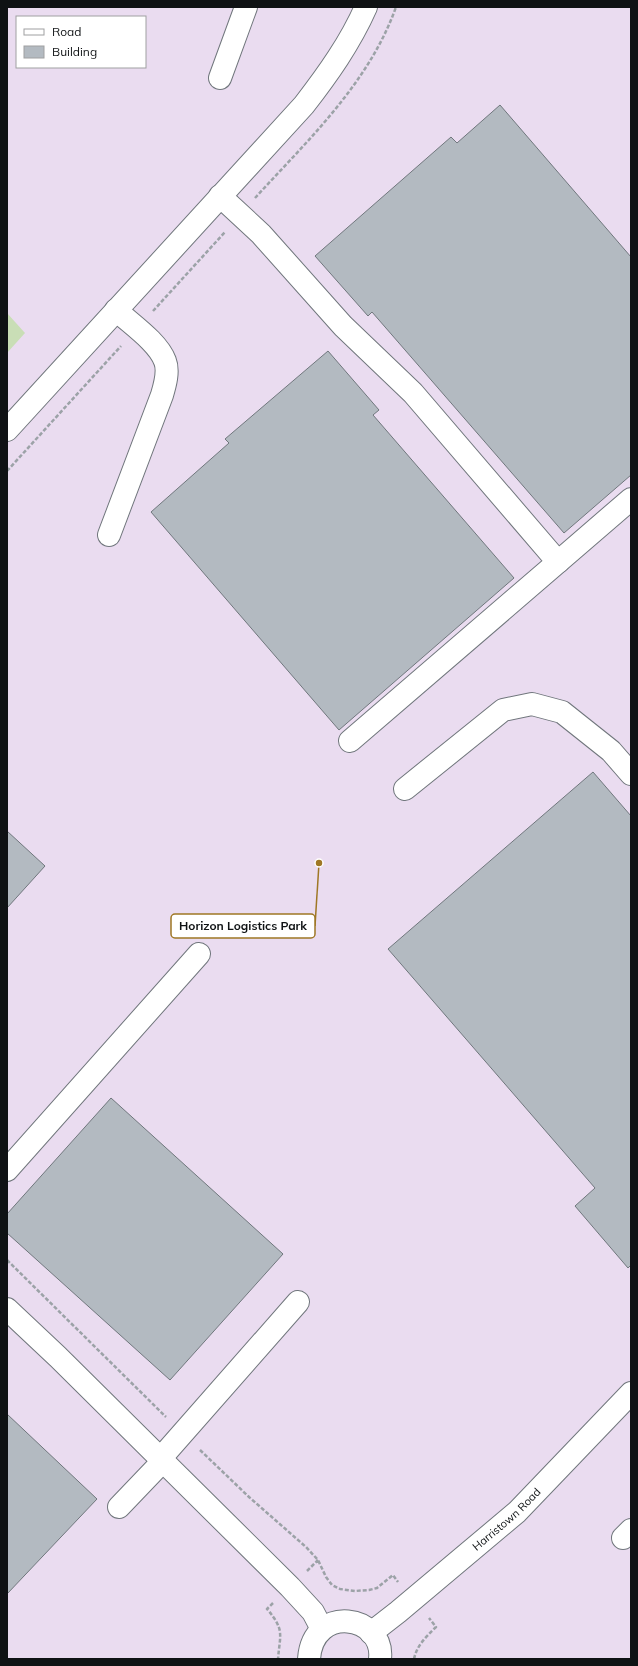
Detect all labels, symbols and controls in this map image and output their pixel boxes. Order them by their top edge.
legend [16,16,146,68]
text: Road [52,24,81,39]
text: Building [52,44,97,59]
callout: Horizon Logistics Park [171,914,315,938]
text: Horizon Logistics Park [179,918,307,933]
street label: Harristown Road [470,1485,543,1553]

